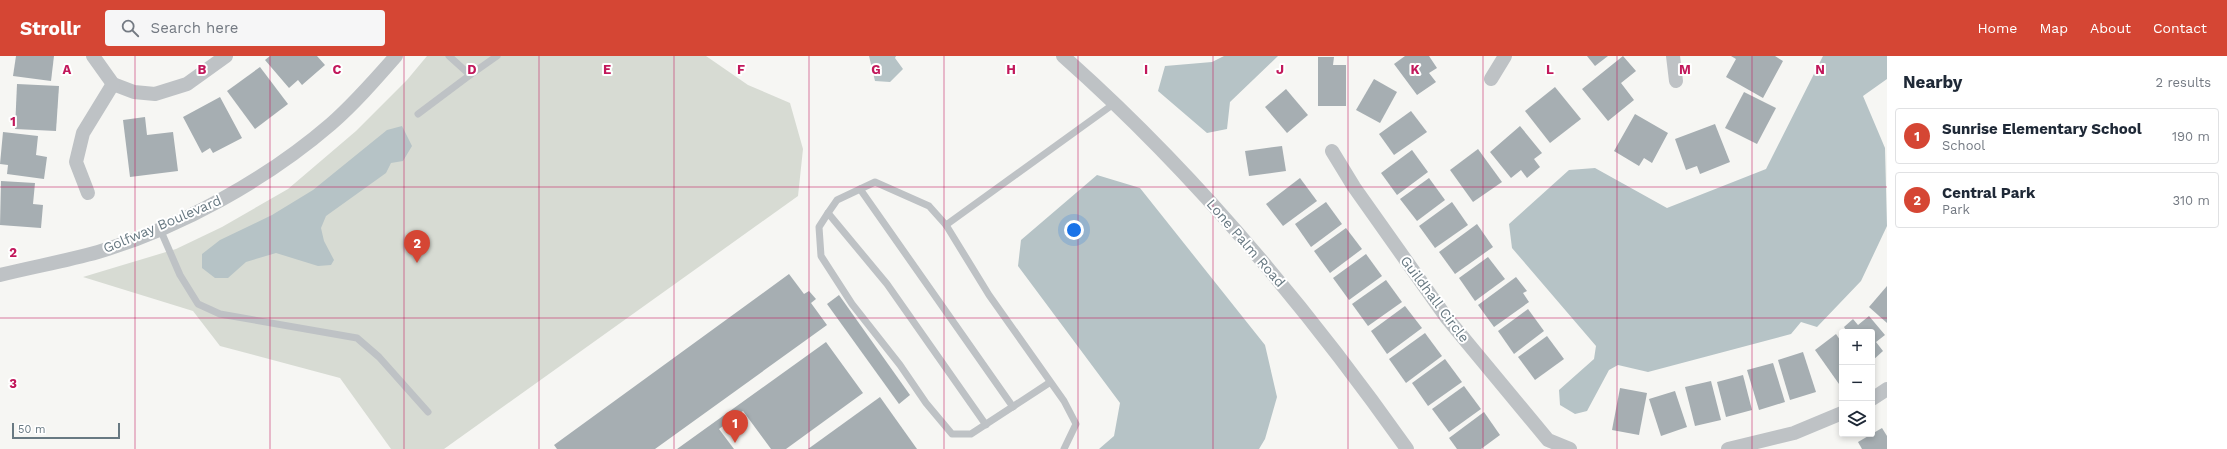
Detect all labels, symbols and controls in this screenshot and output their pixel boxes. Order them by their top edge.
search box [105,10,385,46]
text: Strollr [20,17,81,40]
icon: search [119,17,141,39]
text: Search here [151,19,239,37]
text: Home [1977,20,2017,36]
text: Map [2039,20,2068,36]
text: About [2090,20,2131,36]
text: Contact [2153,20,2207,36]
text: A [63,62,72,77]
text: B [198,62,207,77]
text: C [333,62,342,77]
text: D [467,62,477,77]
text: E [603,62,611,77]
text: F [737,62,745,77]
text: G [871,62,881,77]
text: H [1006,62,1016,77]
text: I [1144,62,1148,77]
text: J [1276,62,1284,77]
text: K [1410,62,1420,77]
text: L [1546,62,1554,77]
text: M [1679,62,1691,77]
text: N [1815,62,1825,77]
text: Nearby [1903,72,1962,92]
text: 2 results [2156,75,2211,90]
text: 1 [10,114,16,129]
text: Sunrise Elementary School [1942,120,2142,138]
text: 1 [1914,129,1920,144]
text: 190 m [2172,129,2210,144]
text: School [1942,138,1985,153]
text: Central Park [1942,184,2035,202]
street label: Golfway Boulevard [101,192,223,256]
text: 2 [1913,193,1921,208]
text: 310 m [2172,193,2210,208]
street label: Lone Palm Road [1204,196,1288,290]
text: Park [1942,202,1970,217]
your location [1064,220,1084,240]
pin: 2 [404,230,430,263]
text: 2 [9,245,17,260]
street label: Guildhall Circle [1397,253,1473,345]
map controls [1839,329,1875,437]
button: + [1839,329,1875,365]
button: − [1839,365,1875,401]
text: 3 [9,376,17,391]
button: layers [1839,401,1875,437]
pin: 1 [722,410,748,443]
scale bar [12,421,120,440]
text: 50 m [18,423,45,436]

